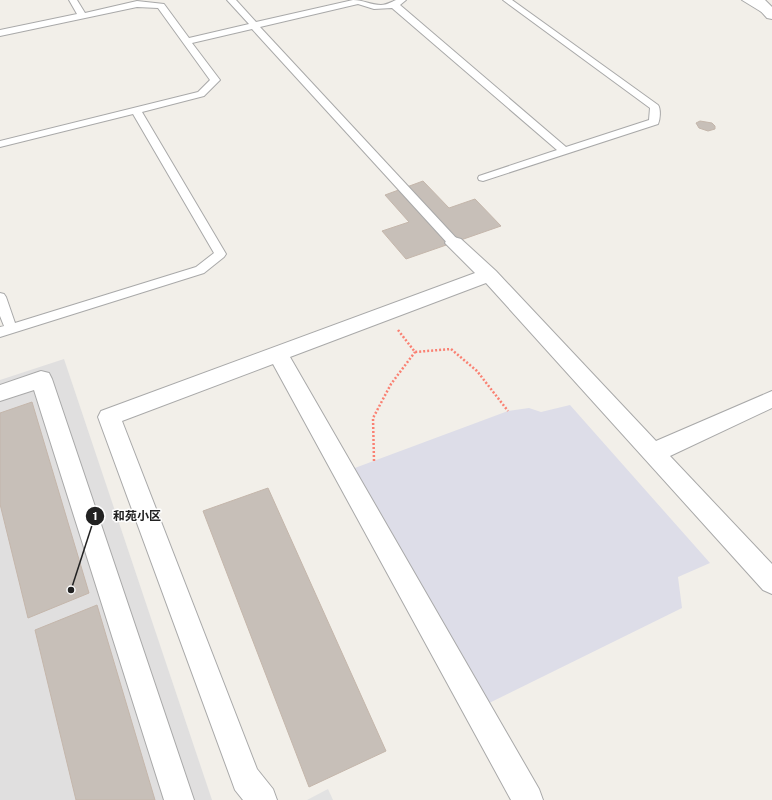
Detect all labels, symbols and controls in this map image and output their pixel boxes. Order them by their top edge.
callout: 和苑小区 [85,504,169,528]
text: 1 [92,509,98,523]
text: 和苑小区 [113,509,161,523]

